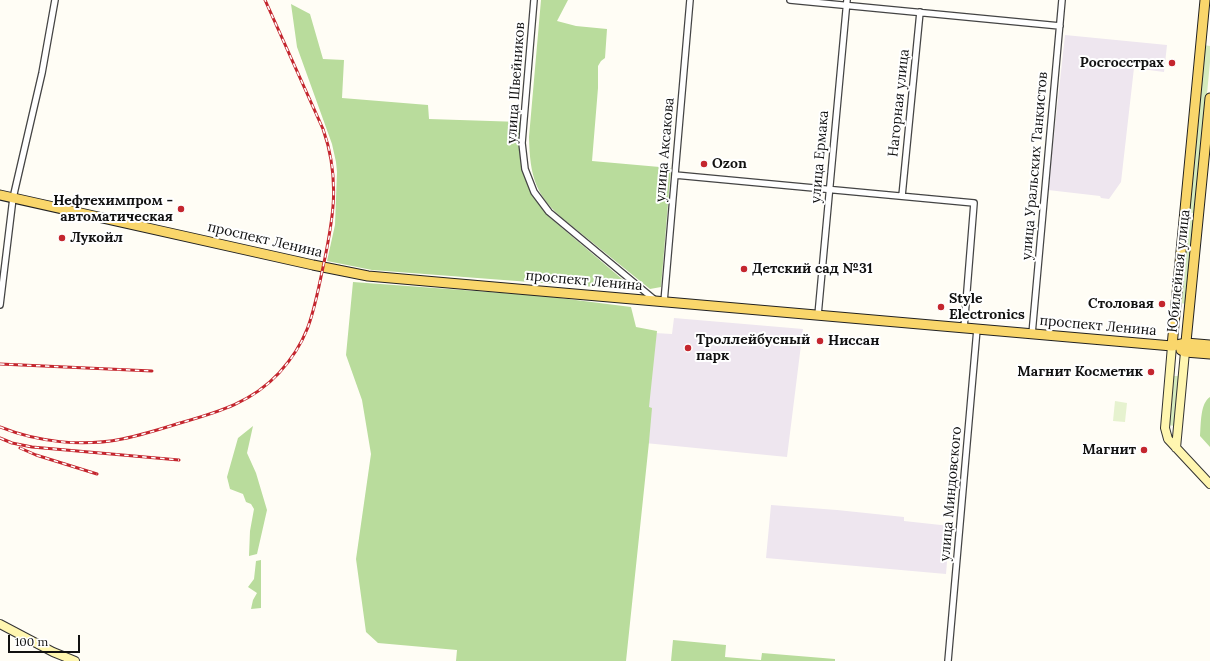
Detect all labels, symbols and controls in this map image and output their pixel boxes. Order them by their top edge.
street label: улица Швейников [503,22,529,144]
street label: Нагорная улица [885,48,913,158]
place label: Росгосстрах [1080,55,1164,71]
marker: Росгосстрах [1167,58,1177,68]
street label: улица Уральских Танкистов [1018,71,1052,261]
street label: улица Аксакова [652,97,678,203]
street label: улица Ермака [808,110,832,204]
place label: Ozon [712,156,747,172]
marker: Ozon [699,159,709,169]
place label: Нефтехимпром - автоматическая [53,193,173,226]
marker: Нефтехимпром - автоматическая [176,204,186,214]
street label: Юбилейная улица [1164,209,1194,333]
street label: проспект Ленина [206,219,324,261]
place label: Лукойл [70,230,123,246]
marker: Лукойл [57,233,67,243]
place label: Детский сад №31 [752,261,873,277]
marker: Детский сад №31 [739,264,749,274]
street label: проспект Ленина [525,268,643,294]
place label: Style Electronics [949,291,1025,324]
place label: Столовая [1088,296,1154,312]
marker: Столовая [1157,299,1167,309]
marker: Style Electronics [936,302,946,312]
street label: проспект Ленина [1039,313,1157,339]
place label: Троллейбусный парк [696,332,810,364]
place label: Ниссан [828,333,880,349]
marker: Ниссан [815,336,825,346]
marker: Троллейбусный парк [683,343,693,353]
place label: Магнит Косметик [1017,364,1143,380]
marker: Магнит Косметик [1146,367,1156,377]
street label: улица Миндовского [937,426,965,562]
place label: Магнит [1082,442,1136,458]
marker: Магнит [1139,445,1149,455]
scale bar [10,627,82,653]
text: 100 m [15,634,48,649]

